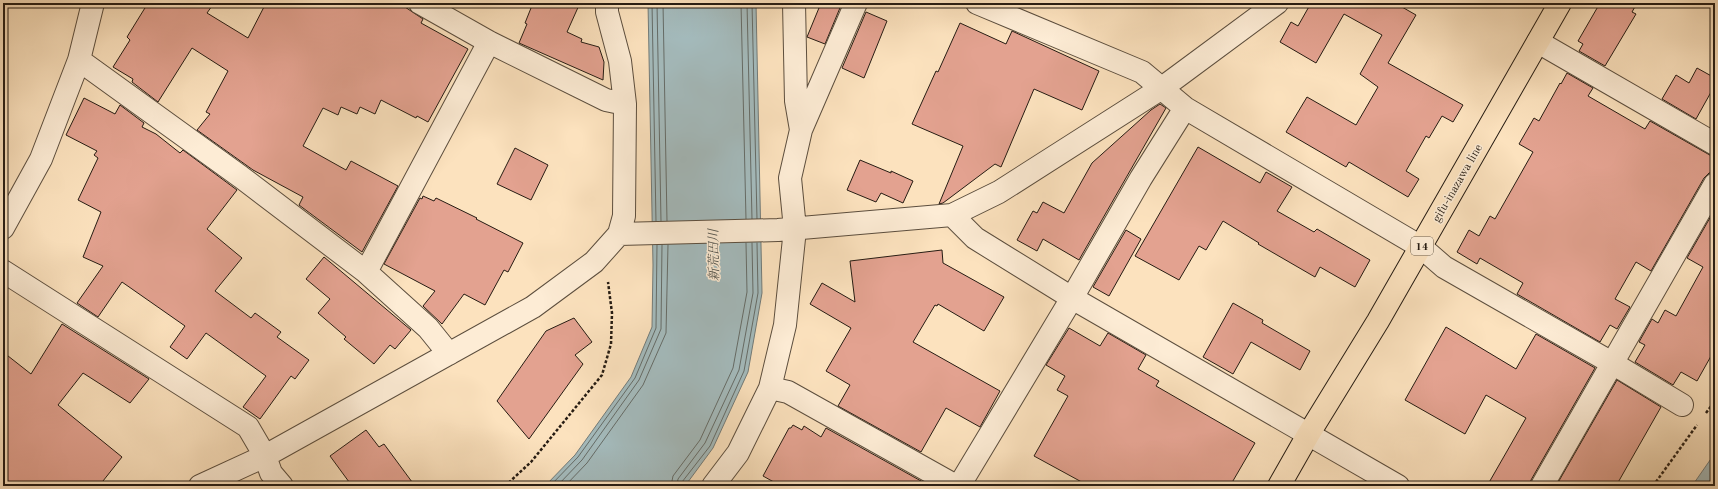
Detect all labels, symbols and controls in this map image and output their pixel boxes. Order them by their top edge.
street label: gifu-inazawa line [1431,142,1485,225]
water label: 新荒田川 [707,227,721,281]
road number: 14 [1411,237,1433,255]

